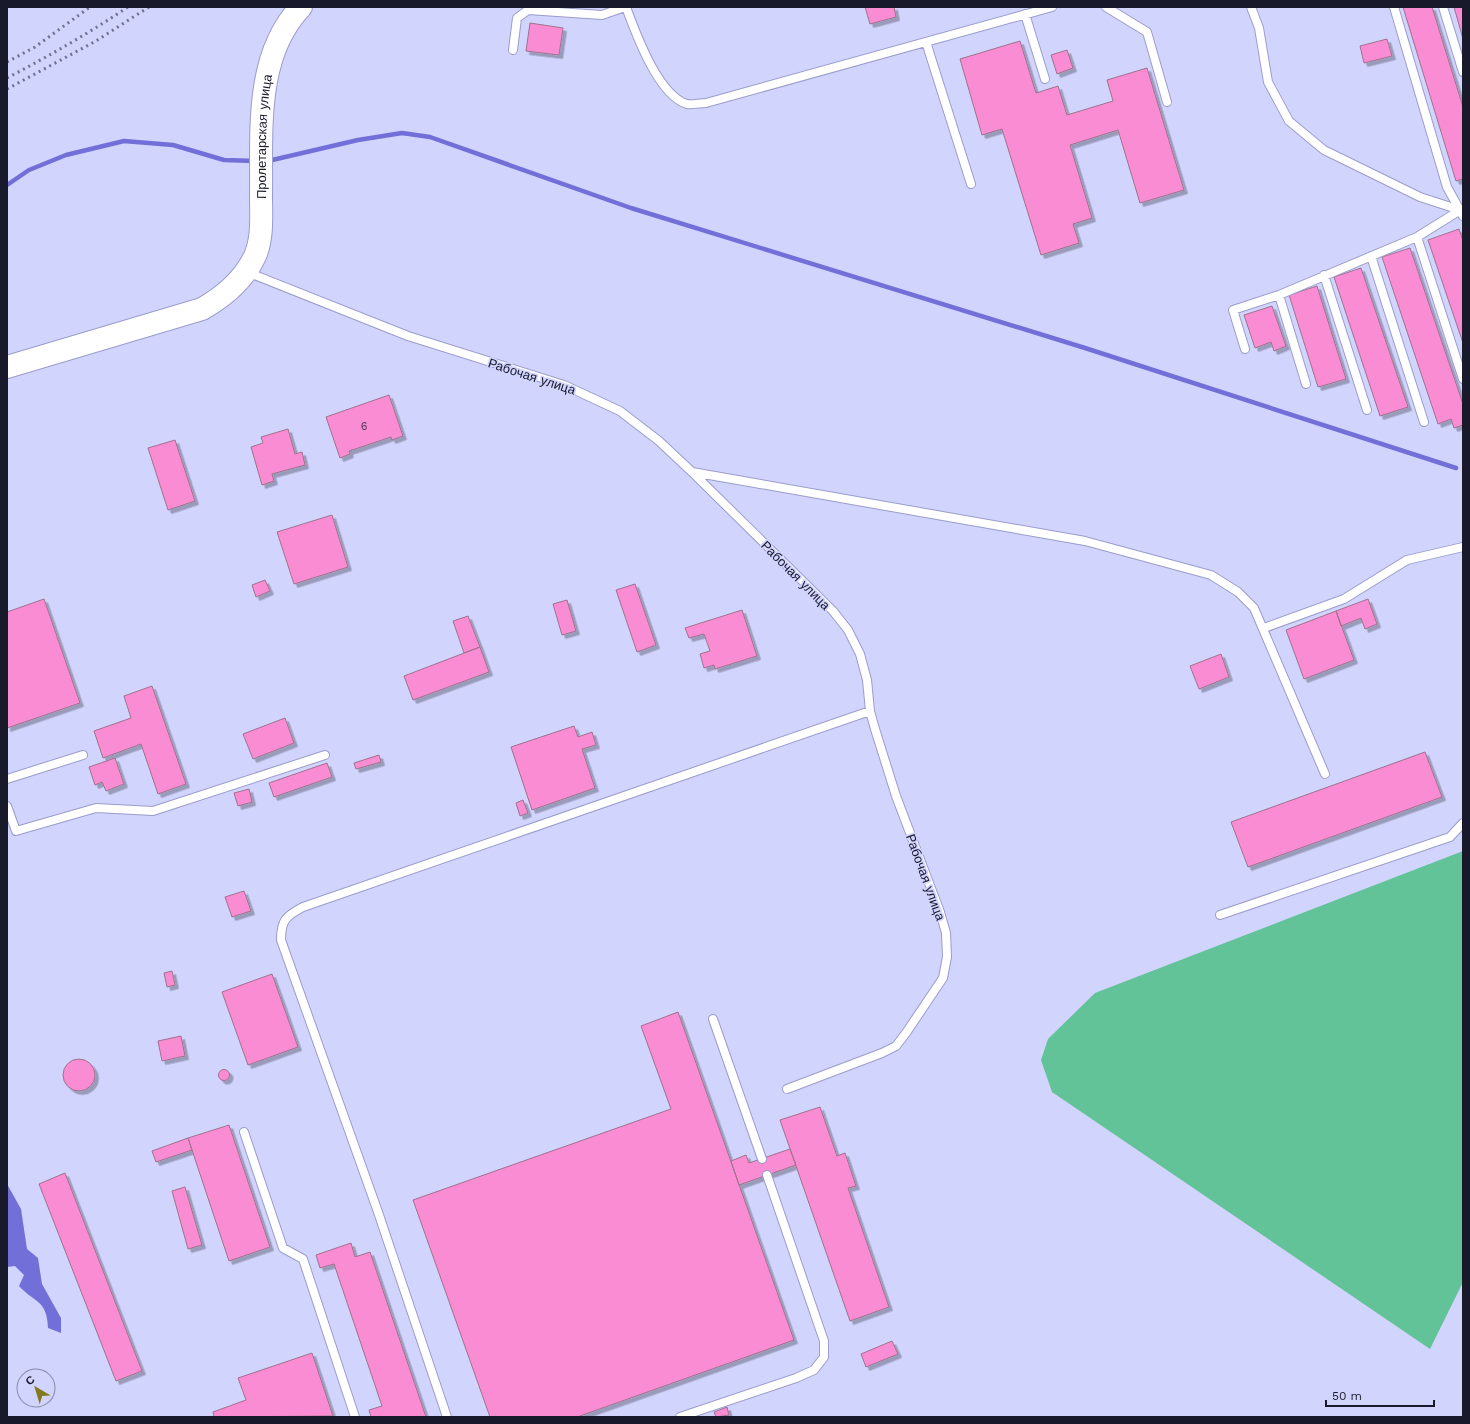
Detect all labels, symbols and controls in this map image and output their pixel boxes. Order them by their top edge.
street label: Пролетарская улица [254,72,275,199]
street label: Рабочая улица [486,355,578,398]
house number: 6 [361,420,368,433]
street label: Рабочая улица [758,538,834,613]
street label: Рабочая улица [903,832,948,923]
north arrow [16,1368,56,1408]
text: С [23,1373,37,1388]
scale bar [1326,1382,1434,1408]
text: 50 m [1332,1389,1362,1403]

